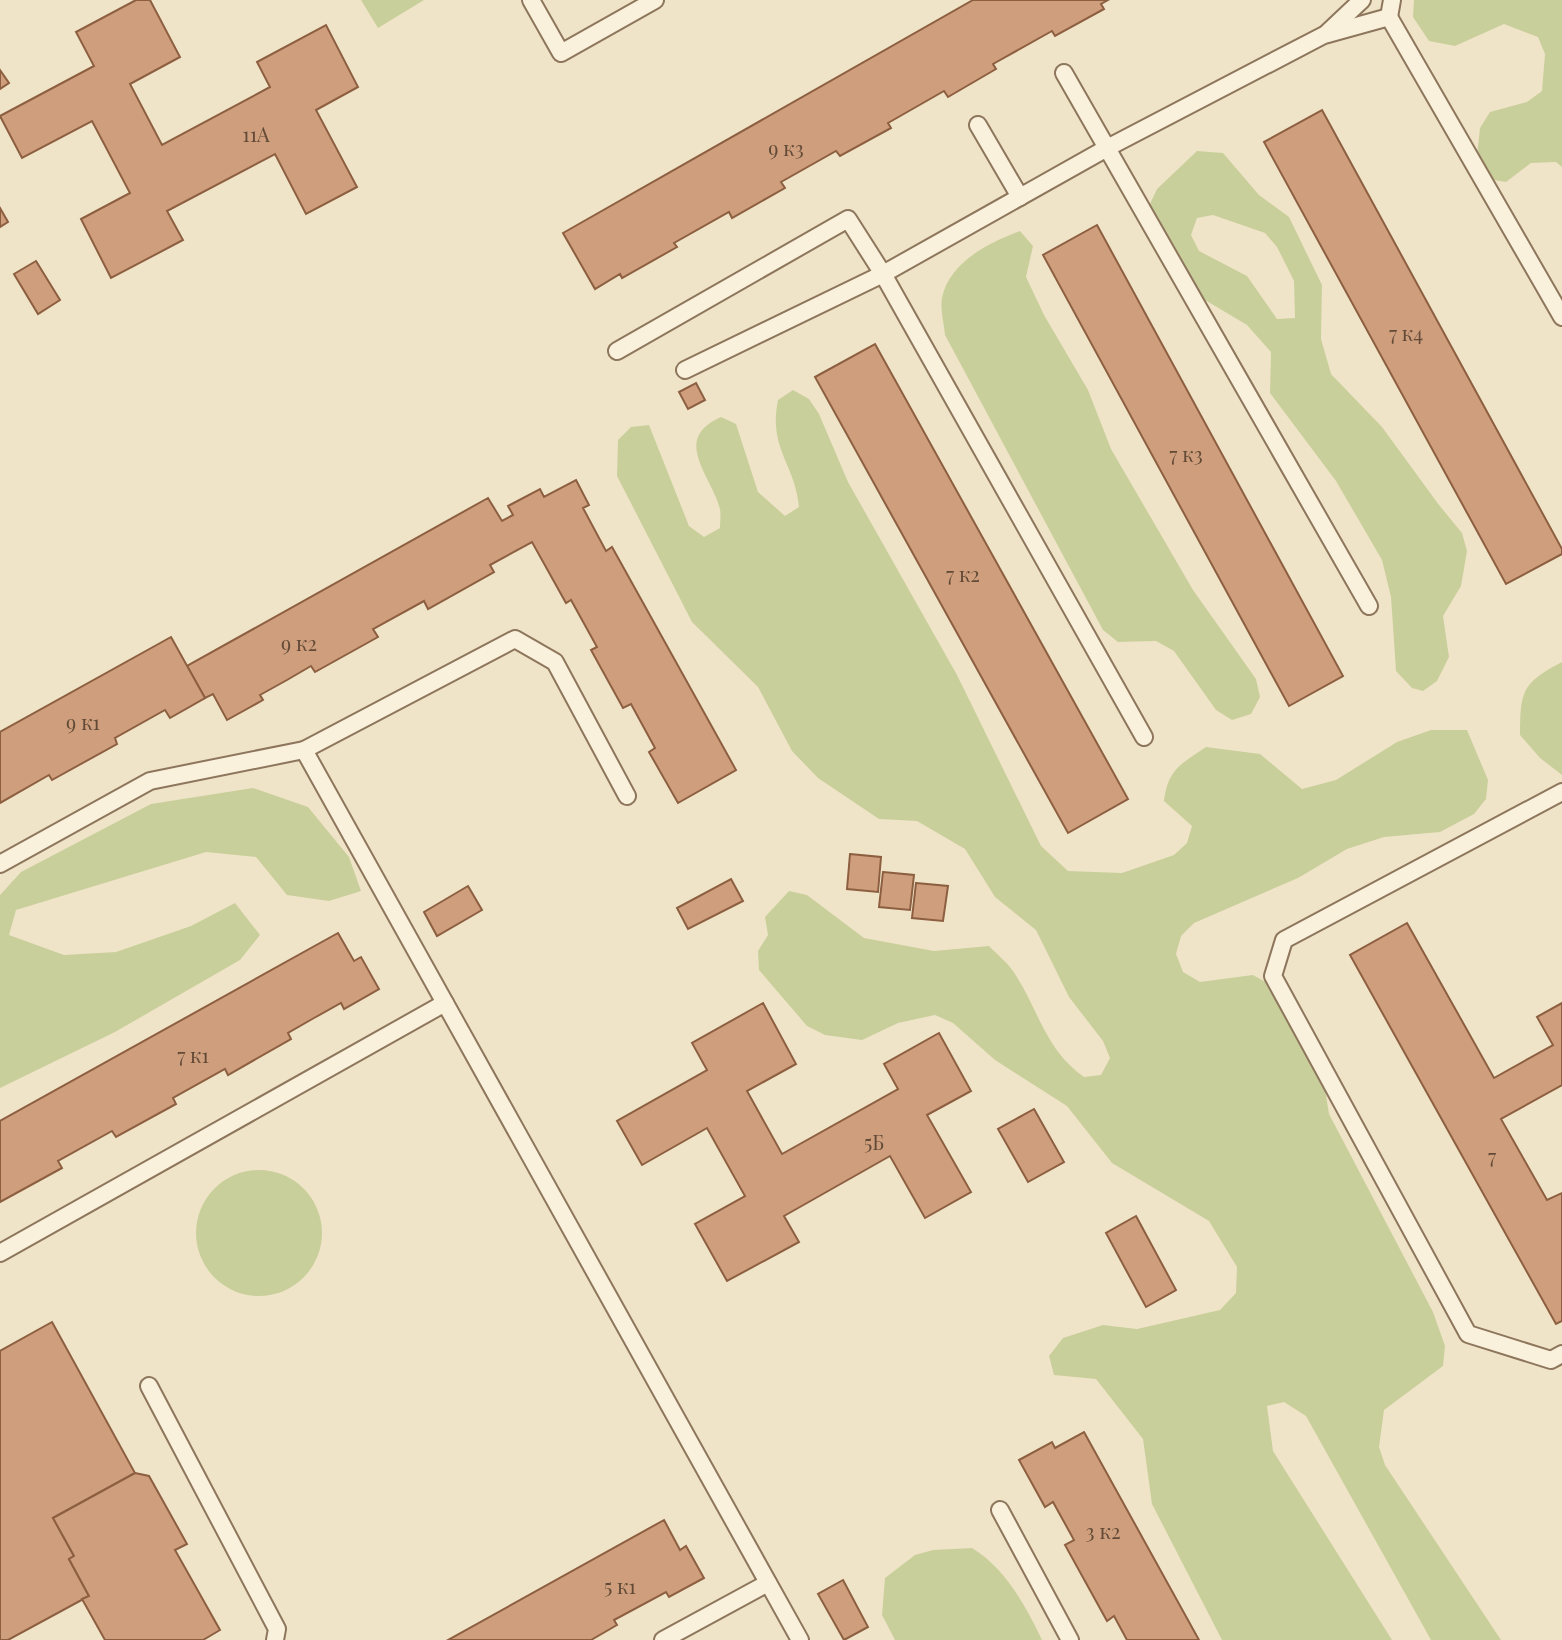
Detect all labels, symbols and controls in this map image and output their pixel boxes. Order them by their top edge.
house number: 11А [242,120,270,147]
house number: 9 к3 [768,134,804,161]
house number: 7 к4 [1389,319,1423,346]
house number: 7 к3 [1169,440,1203,467]
house number: 7 к2 [946,560,980,587]
house number: 9 к2 [281,629,317,656]
house number: 9 к1 [66,708,100,735]
house number: 7 к1 [177,1041,209,1068]
house number: 5Б [864,1128,884,1155]
house number: 7 [1488,1142,1496,1169]
house number: 3 к2 [1085,1517,1121,1544]
house number: 5 к1 [604,1572,636,1599]

